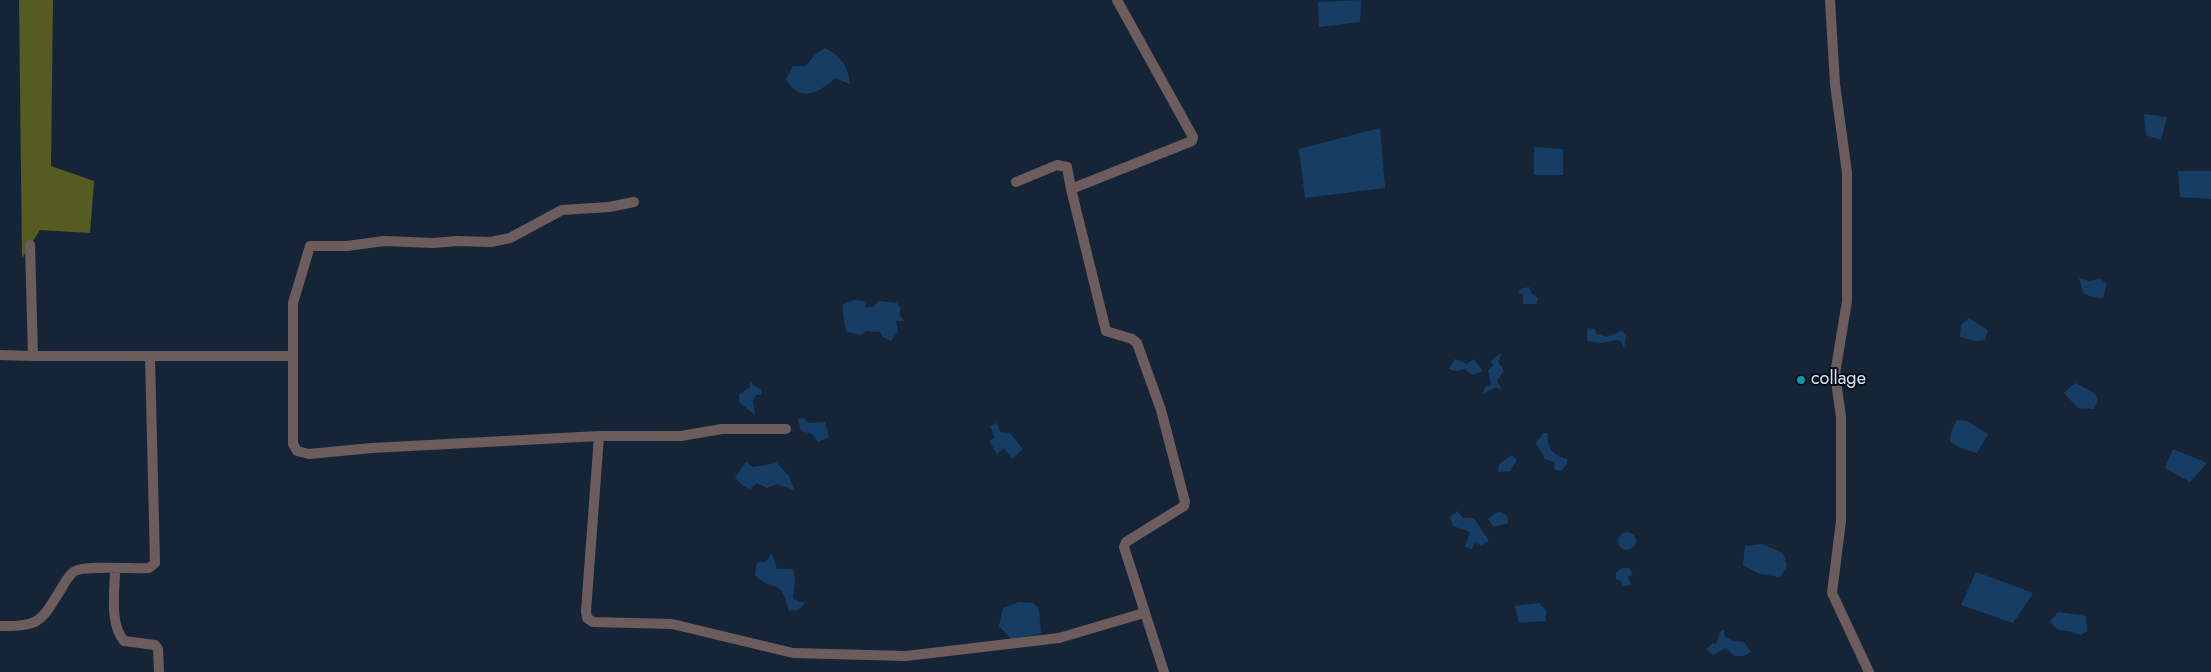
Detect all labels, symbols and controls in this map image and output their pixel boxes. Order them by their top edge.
place label: collage [1811,369,1866,391]
marker: collage [1795,374,1807,386]

